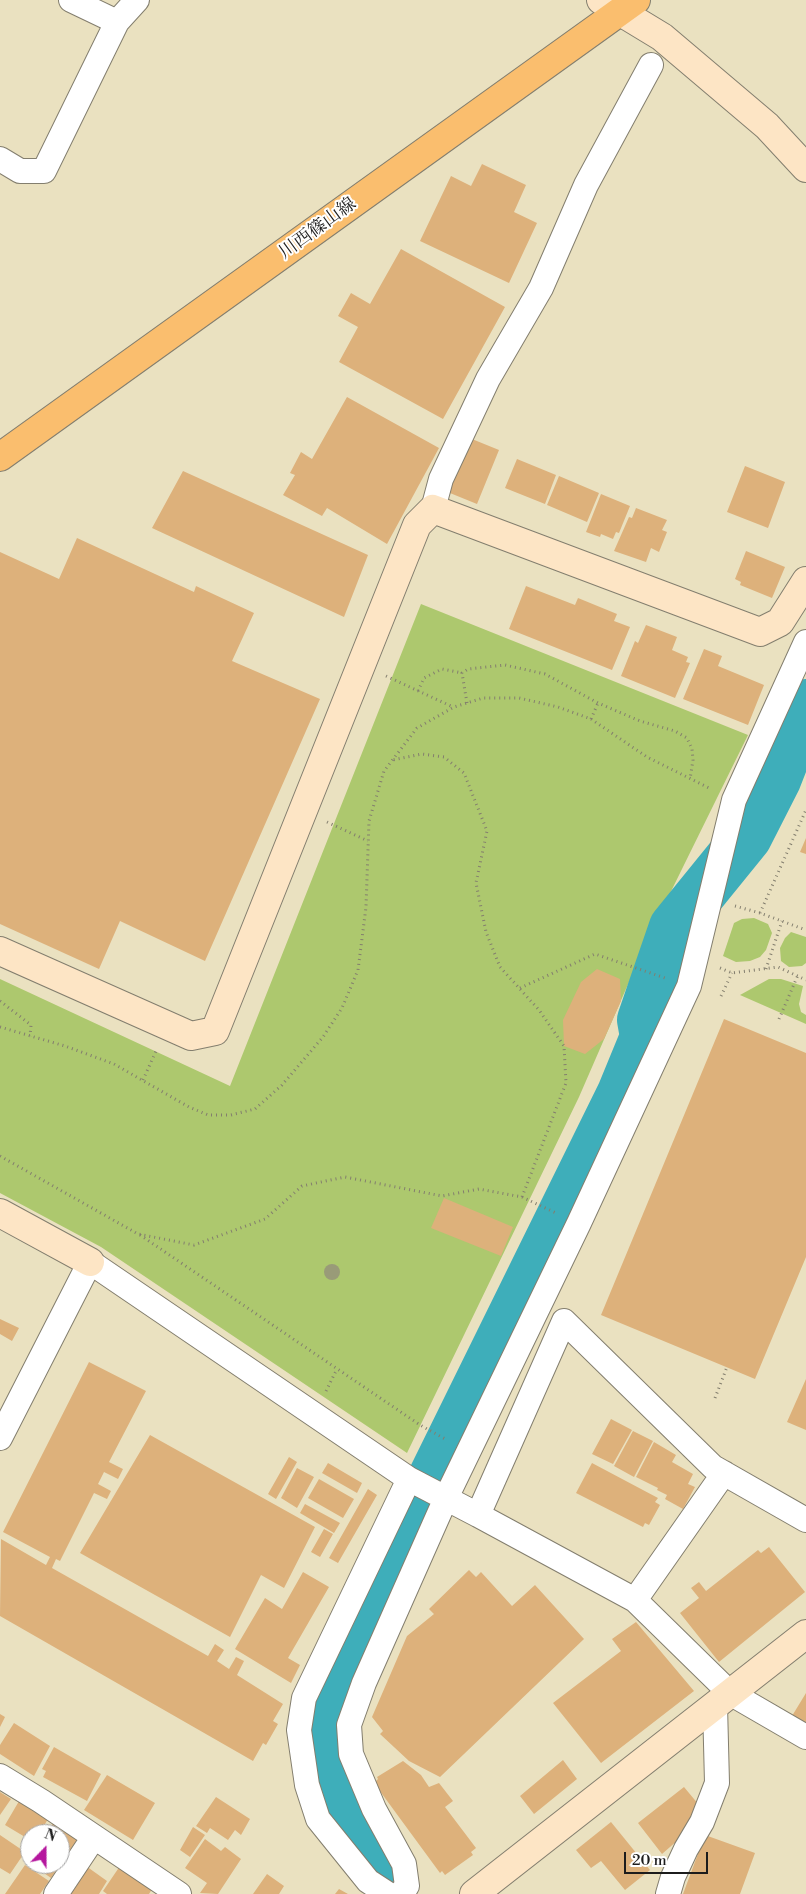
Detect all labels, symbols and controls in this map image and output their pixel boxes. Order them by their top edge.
street label: 川西篠山線 [275,194,361,264]
north arrow [20,1824,70,1874]
text: N [42,1826,59,1846]
scale bar [626,1842,710,1874]
text: 20 m [632,1851,667,1870]

